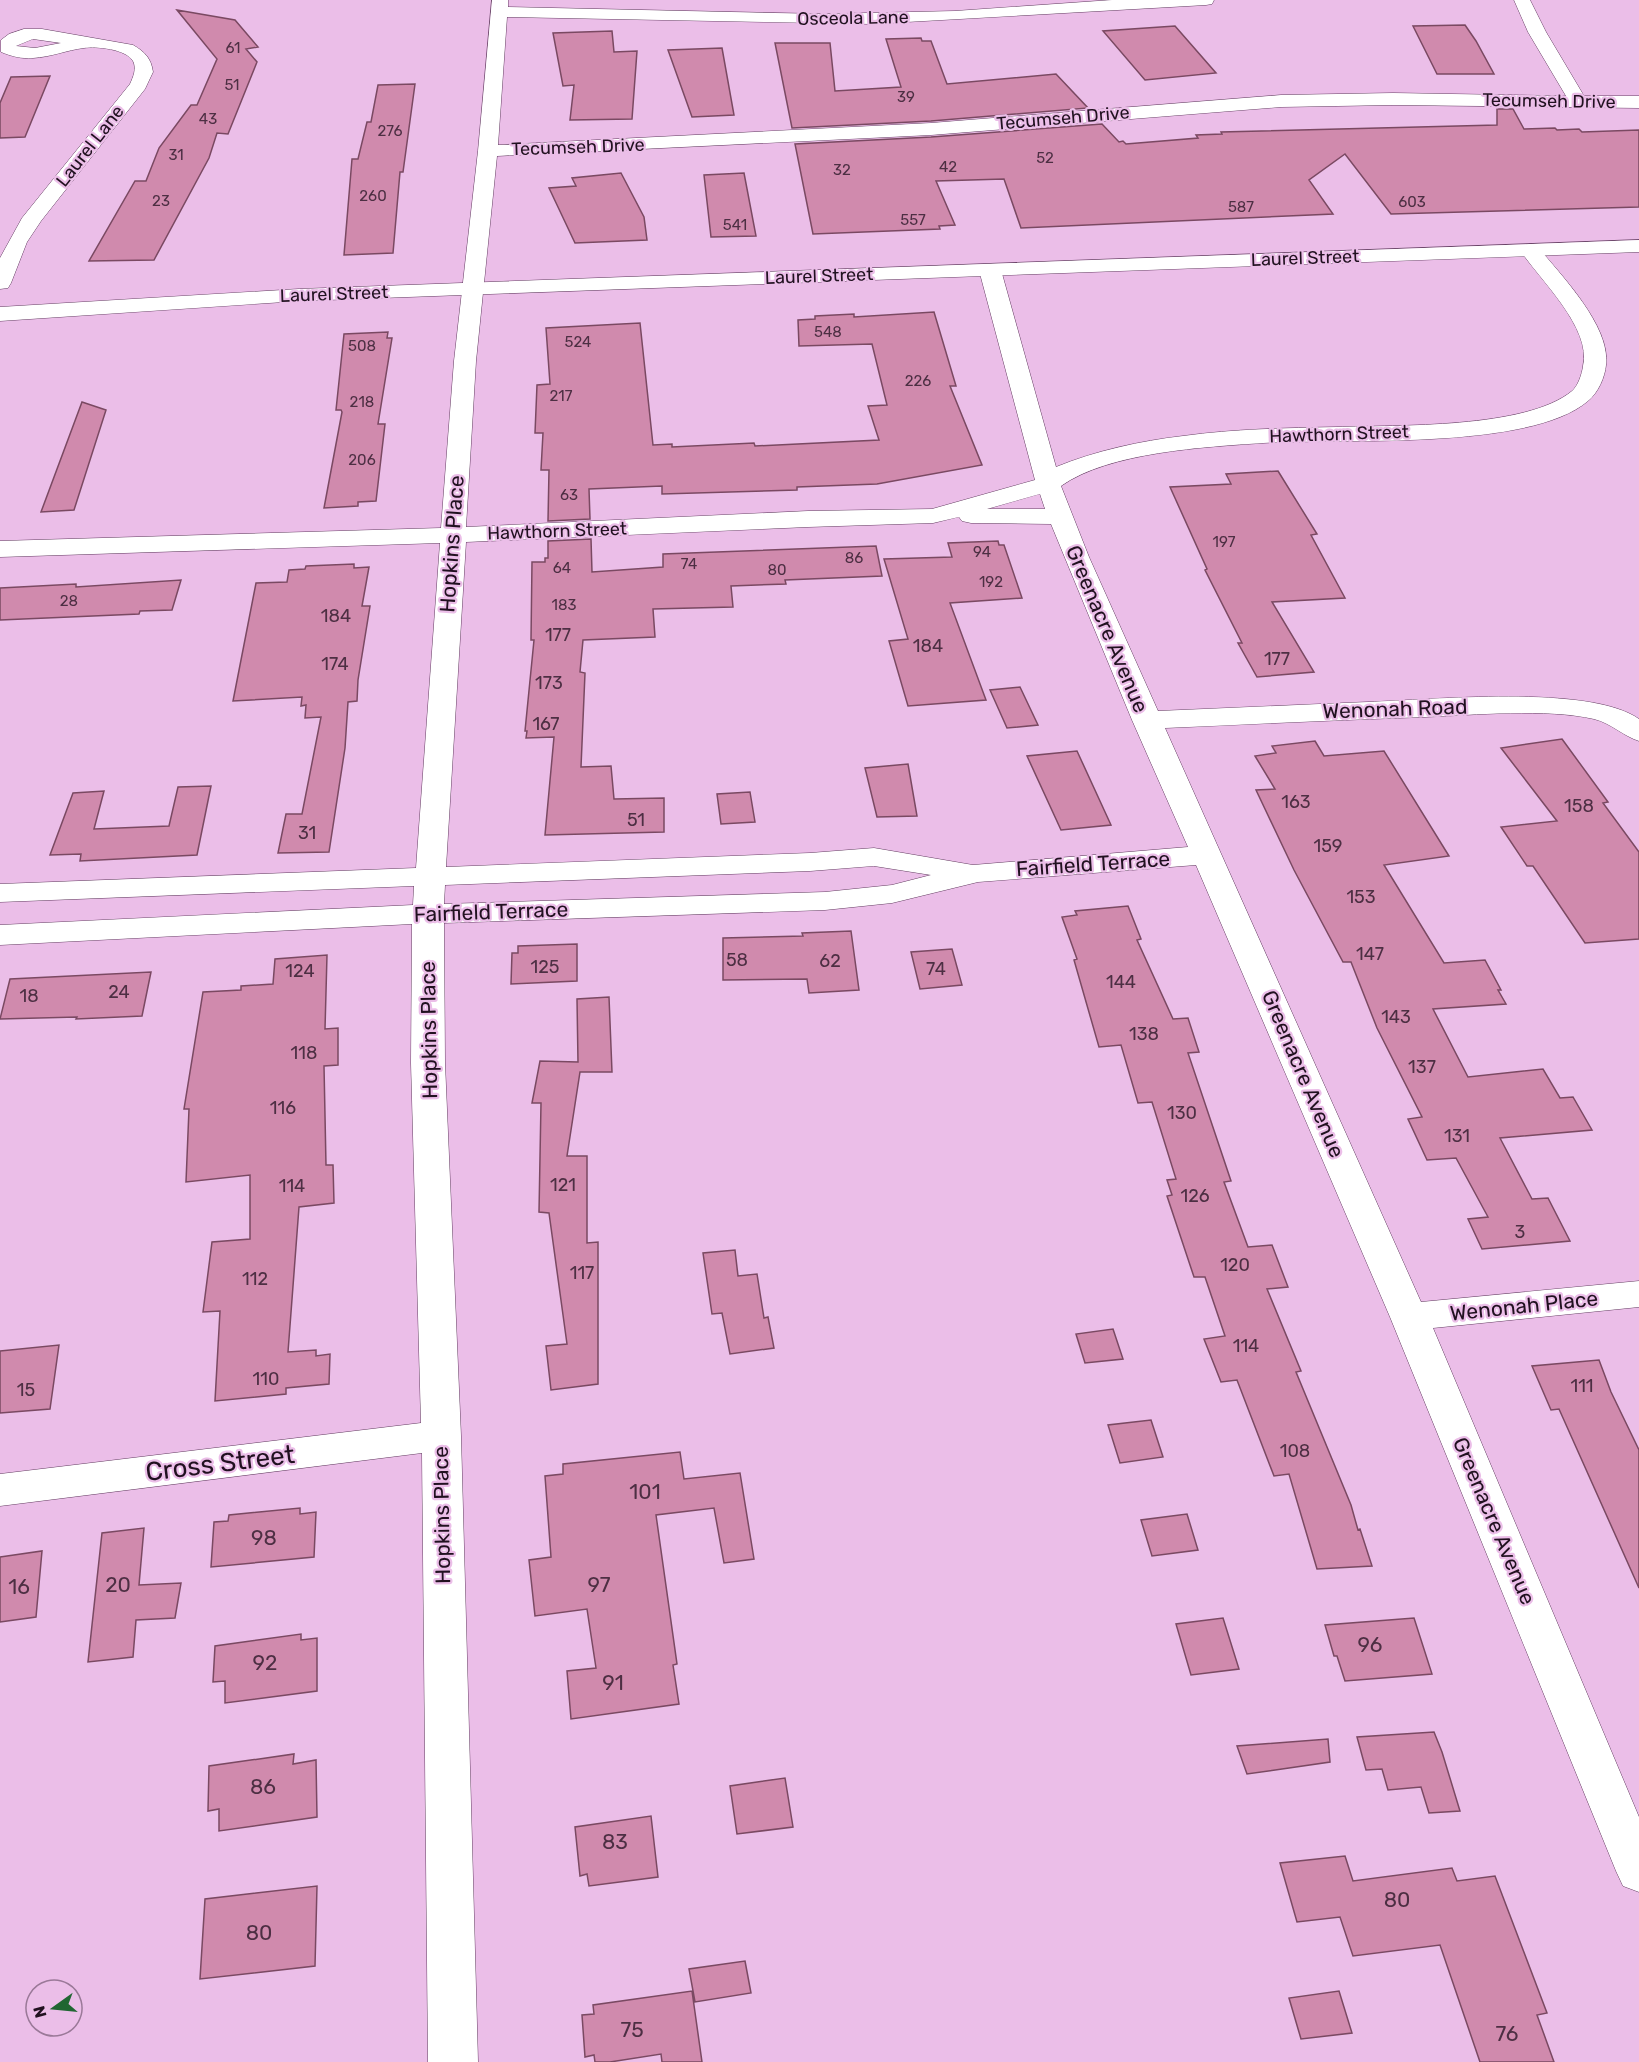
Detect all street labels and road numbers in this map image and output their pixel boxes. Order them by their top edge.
street label: Osceola Lane [797,6,909,30]
street label: Tecumseh Drive [1482,89,1616,113]
street label: Laurel Lane [51,101,129,191]
street label: Tecumseh Drive [996,101,1130,135]
street label: Tecumseh Drive [511,134,645,160]
street label: Laurel Street [1250,245,1360,271]
street label: Laurel Street [764,263,874,289]
street label: Laurel Street [279,281,389,307]
street label: Hawthorn Street [1269,421,1409,447]
street label: Hopkins Place [434,474,469,613]
street label: Hawthorn Street [487,518,627,544]
street label: Greenacre Avenue [1061,541,1154,716]
street label: Wenonah Road [1322,693,1468,724]
street label: Fairfield Terrace [1015,846,1171,881]
street label: Fairfield Terrace [413,896,569,927]
street label: Hopkins Place [415,961,442,1099]
street label: Greenacre Avenue [1257,986,1350,1161]
street label: Wenonah Place [1449,1285,1599,1326]
street label: Greenacre Avenue [1448,1433,1541,1608]
street label: Cross Street [144,1439,296,1488]
street label: Hopkins Place [428,1446,455,1584]

